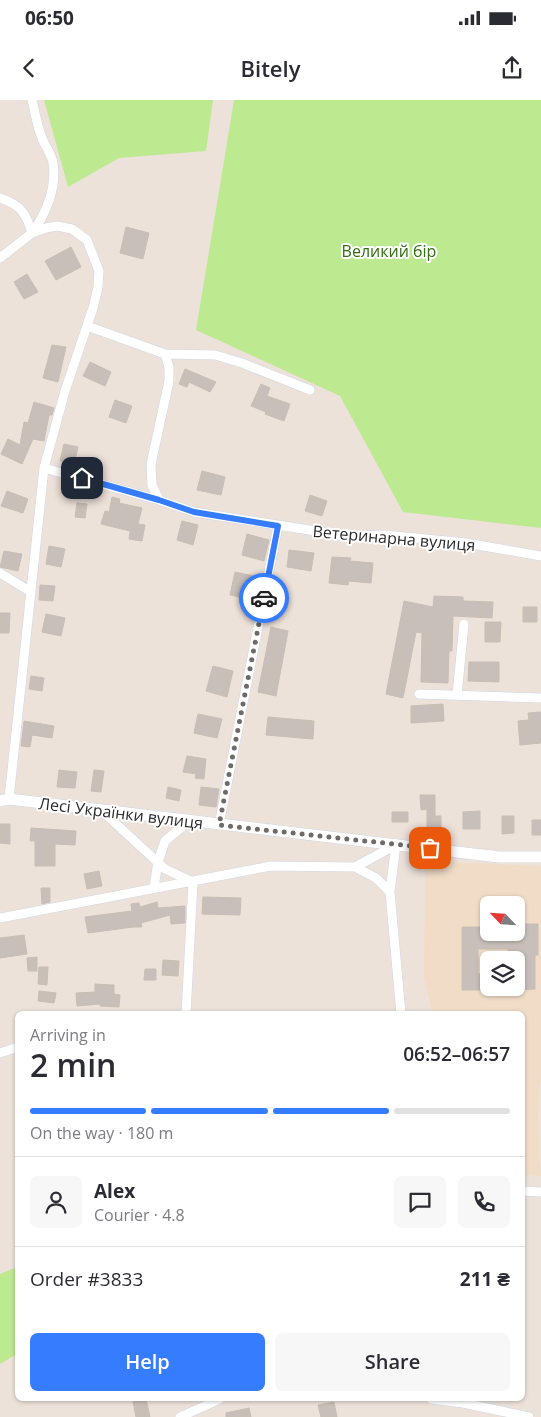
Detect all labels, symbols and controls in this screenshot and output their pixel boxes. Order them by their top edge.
text: 06:50 [25,5,74,31]
text: Bitely [241,53,300,83]
icon: back [15,54,43,82]
icon: share [498,54,526,82]
park label: Великий бір [342,240,436,262]
pin [61,457,103,499]
icon: home [68,464,96,492]
street label: Ветеринарна вулиця [312,520,476,556]
courier [239,573,289,623]
icon: car [250,584,278,612]
street label: Лесі Українки вулиця [38,792,204,834]
pin [409,827,451,869]
icon: bag [416,834,444,862]
north arrow [480,896,525,941]
map controls [480,896,525,996]
button: layers [480,951,525,996]
text: Arriving in [30,1024,106,1046]
text: 06:52–06:57 [403,1041,510,1067]
text: 2 min [30,1043,116,1086]
text: On the way · 180 m [30,1122,173,1144]
button: person [30,1176,82,1228]
button: chat [394,1176,446,1228]
button: phone [458,1176,510,1228]
text: Alex [94,1178,135,1204]
text: Courier · 4.8 [94,1204,185,1226]
text: Order #3833 [30,1266,143,1292]
text: 211 ₴ [460,1266,510,1292]
button: Help [30,1333,265,1391]
button: Share [275,1333,510,1391]

